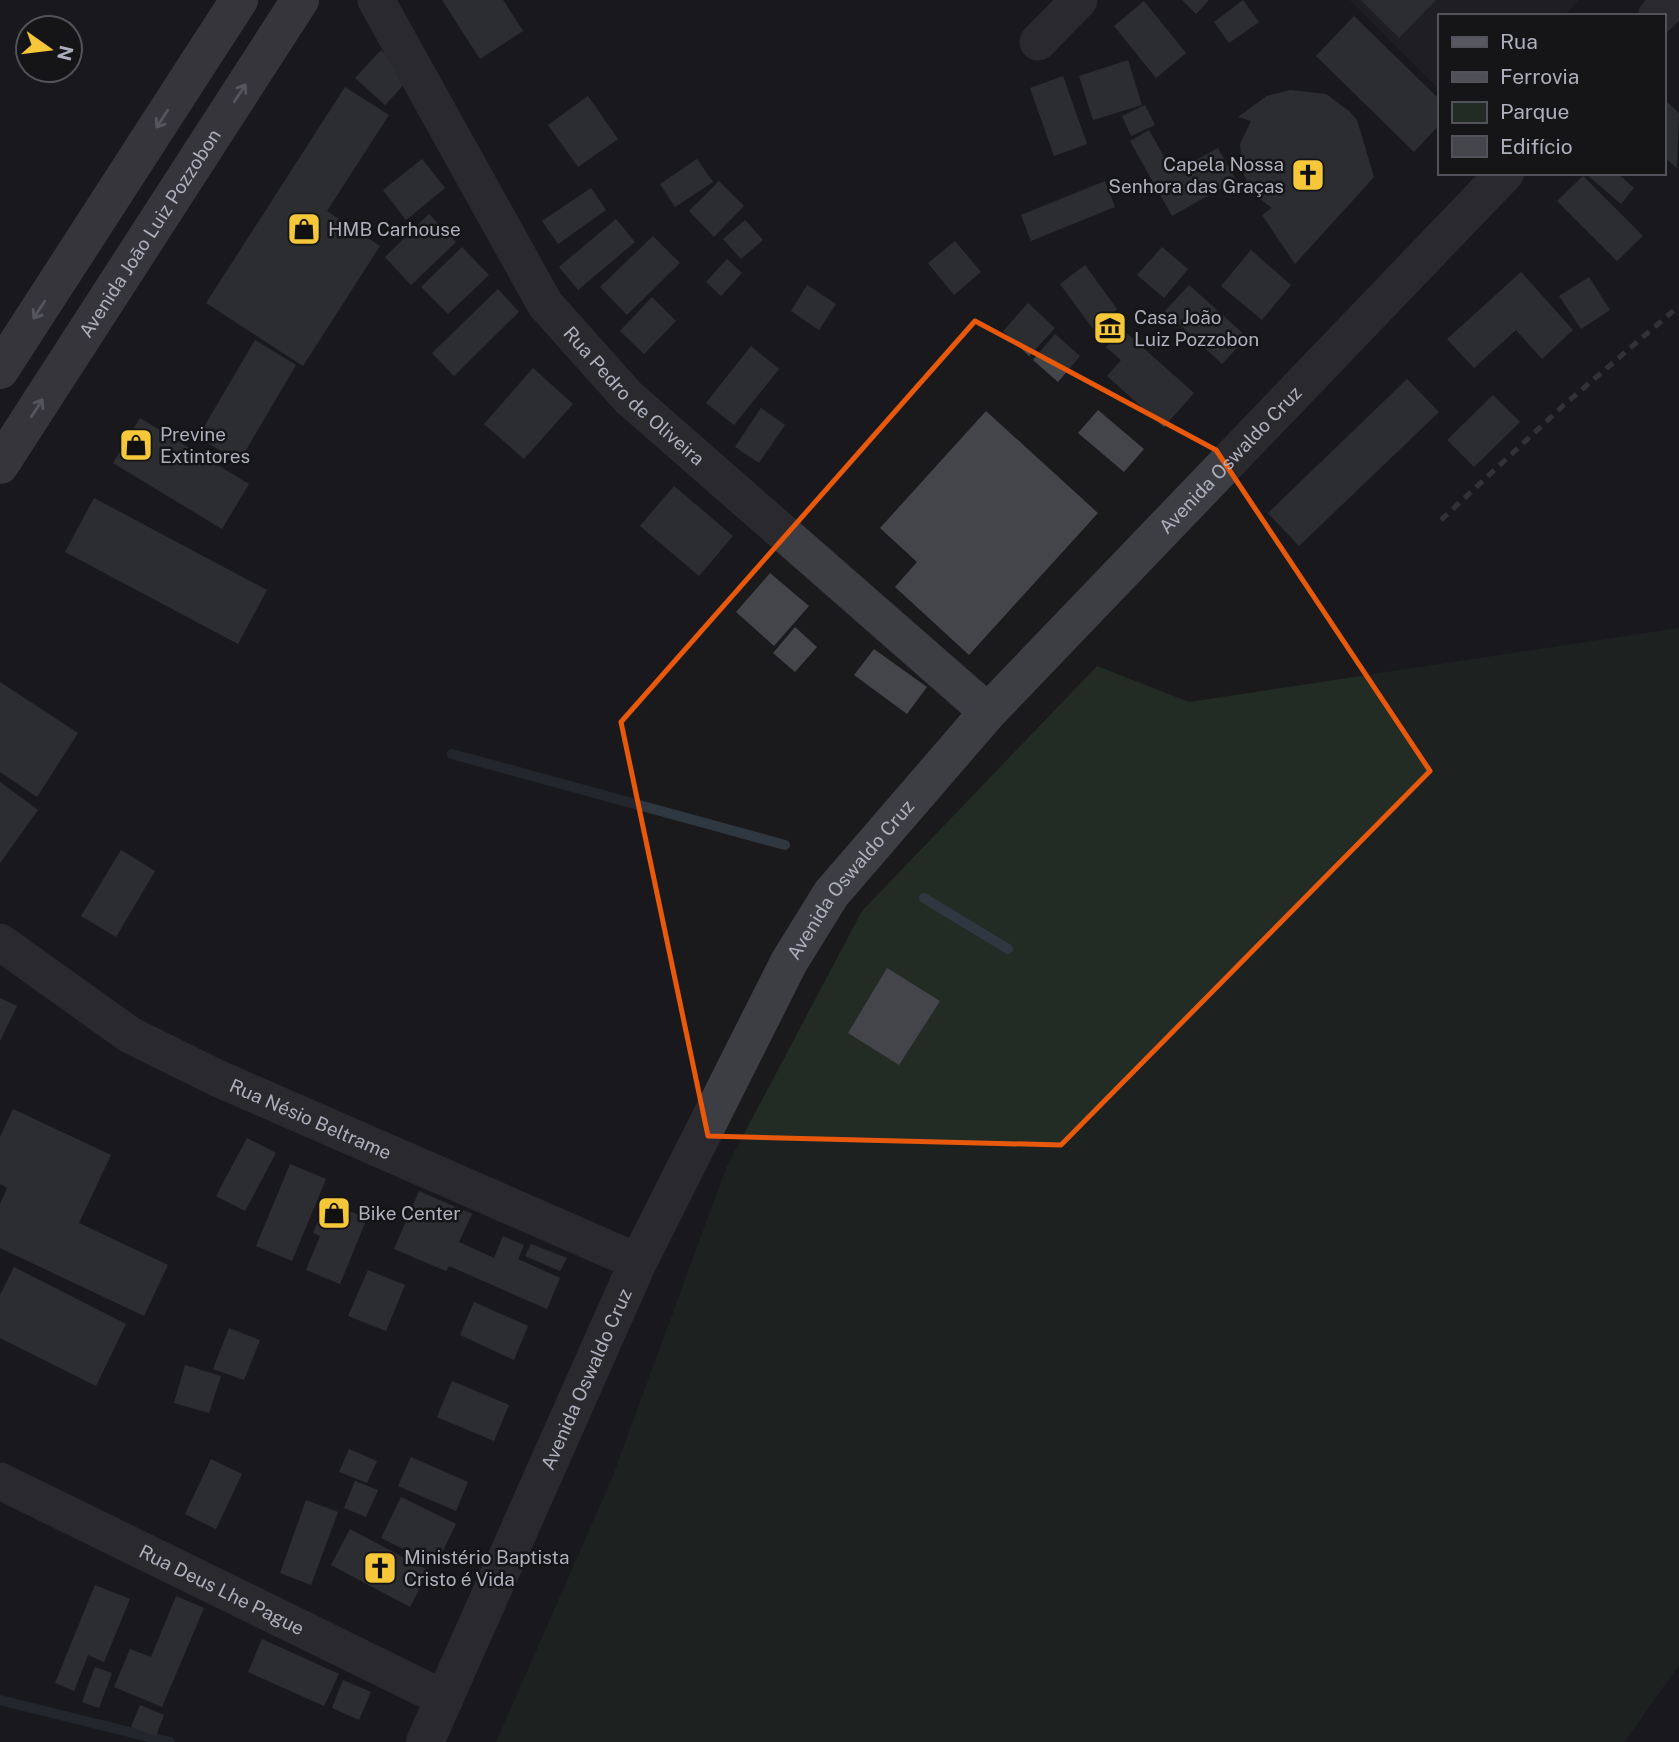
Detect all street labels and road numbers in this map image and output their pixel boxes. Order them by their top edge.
street label: Avenida João Luiz Pozzobon [74,125,225,341]
street label: Rua Pedro de Oliveira [559,322,709,470]
street label: Avenida Oswaldo Cruz [1154,381,1306,538]
street label: Avenida Oswaldo Cruz [782,795,918,963]
street label: Rua Nésio Beltrame [226,1074,395,1164]
street label: Avenida Oswaldo Cruz [536,1285,636,1473]
street label: Rua Deus Lhe Pague [136,1540,308,1639]

